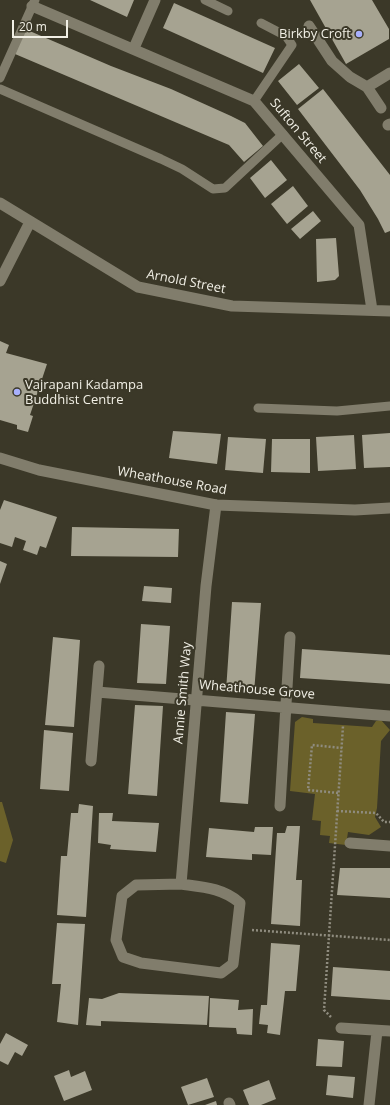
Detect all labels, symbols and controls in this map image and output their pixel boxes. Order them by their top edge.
scale bar [14,12,70,38]
text: 20 m [19,18,47,35]
place label: Birkby Croft [279,26,351,42]
marker: Birkby Croft [354,29,364,39]
street label: Sufton Street [266,96,330,166]
street label: Arnold Street [145,267,227,297]
place label: Vajrapani Kadampa Buddhist Centre [25,377,143,408]
marker: Vajrapani Kadampa Buddhist Centre [12,387,22,397]
street label: Wheathouse Road [116,464,228,498]
street label: Annie Smith Way [171,641,195,745]
street label: Wheathouse Grove [198,677,316,703]

